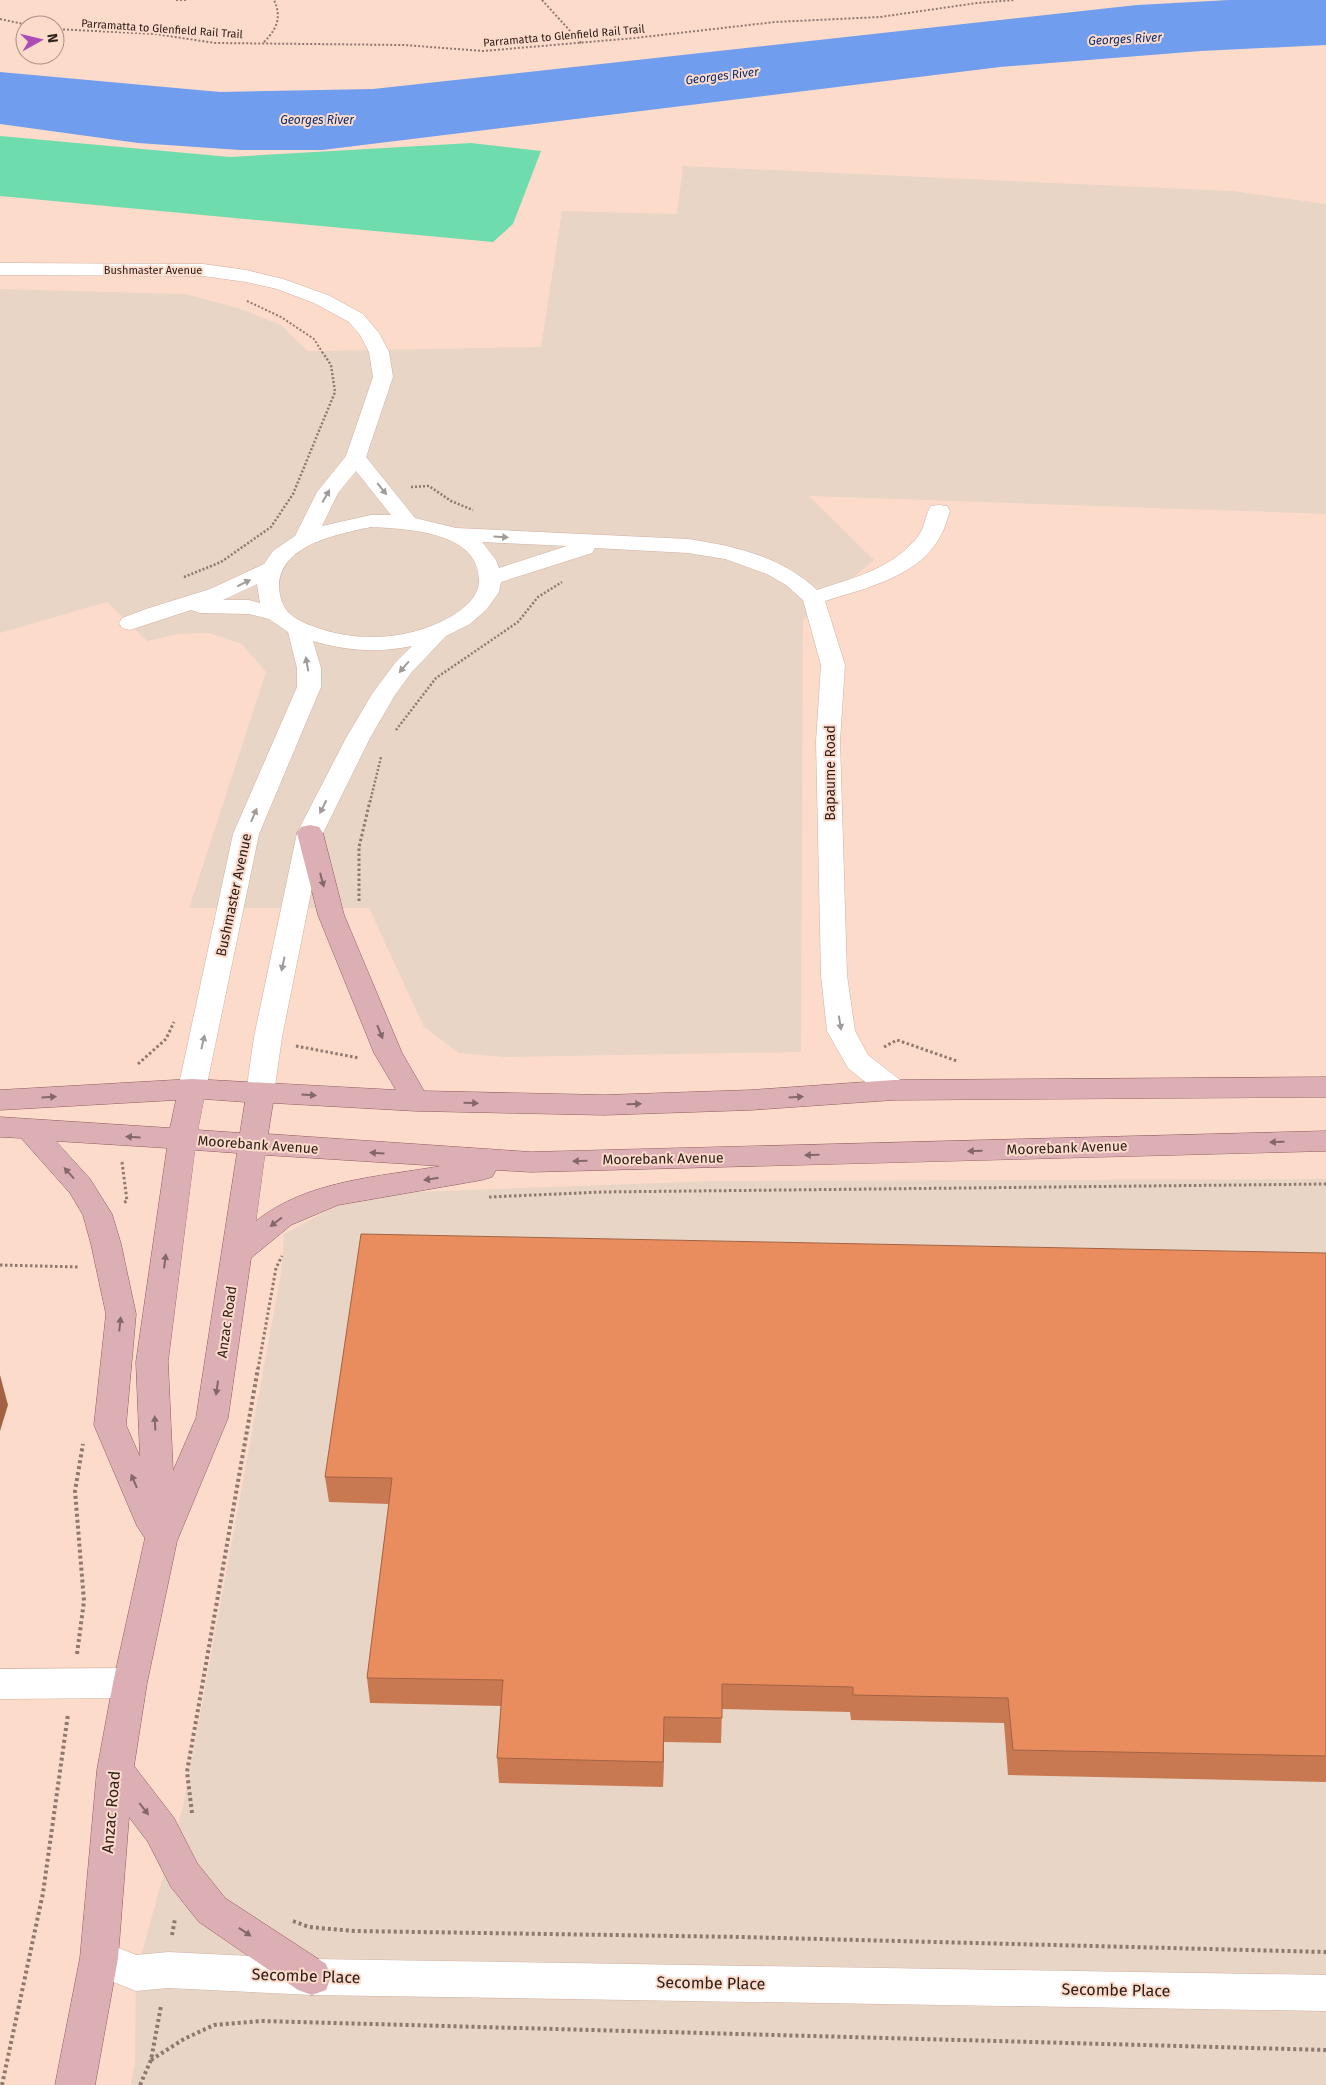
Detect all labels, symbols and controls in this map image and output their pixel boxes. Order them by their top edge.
north arrow [15,15,65,65]
street label: Parramatta to Glenfield Rail Trail [81,17,243,41]
street label: Parramatta to Glenfield Rail Trail [483,22,645,50]
water label: Georges River [1088,30,1163,48]
text: N [43,32,61,44]
water label: Georges River [685,65,760,87]
water label: Georges River [280,113,354,127]
street label: Bushmaster Avenue [104,264,202,277]
one-way arrow [377,482,388,495]
one-way arrow [322,489,331,502]
one-way arrow [494,533,510,541]
one-way arrow [237,578,251,586]
one-way arrow [303,656,311,672]
one-way arrow [399,661,410,674]
street label: Bapaume Road [822,725,839,821]
one-way arrow [319,800,327,815]
one-way arrow [250,807,258,822]
street label: Bushmaster Avenue [213,832,255,958]
one-way arrow [318,873,326,888]
one-way arrow [279,957,287,972]
one-way arrow [837,1015,845,1031]
one-way arrow [376,1025,384,1039]
one-way arrow [199,1034,207,1049]
one-way arrow [41,1092,57,1100]
one-way arrow [301,1092,317,1100]
one-way arrow [788,1092,804,1100]
one-way arrow [464,1099,480,1107]
one-way arrow [626,1100,642,1108]
one-way arrow [125,1132,141,1140]
street label: Moorebank Avenue [197,1132,319,1158]
street label: Moorebank Avenue [1006,1137,1128,1159]
one-way arrow [1269,1139,1285,1147]
one-way arrow [967,1147,983,1155]
one-way arrow [369,1148,385,1156]
street label: Moorebank Avenue [602,1149,724,1169]
one-way arrow [804,1151,820,1159]
one-way arrow [572,1157,588,1165]
one-way arrow [63,1168,75,1180]
one-way arrow [423,1175,439,1183]
one-way arrow [269,1217,283,1227]
one-way arrow [161,1253,169,1269]
street label: Anzac Road [214,1285,240,1359]
one-way arrow [116,1315,124,1331]
one-way arrow [213,1380,221,1396]
one-way arrow [151,1415,159,1431]
one-way arrow [130,1474,138,1488]
street label: Anzac Road [98,1770,124,1854]
one-way arrow [139,1802,150,1815]
one-way arrow [238,1927,252,1937]
street label: Secombe Place [251,1965,361,1987]
street label: Secombe Place [656,1973,766,1993]
street label: Secombe Place [1061,1980,1171,2000]

